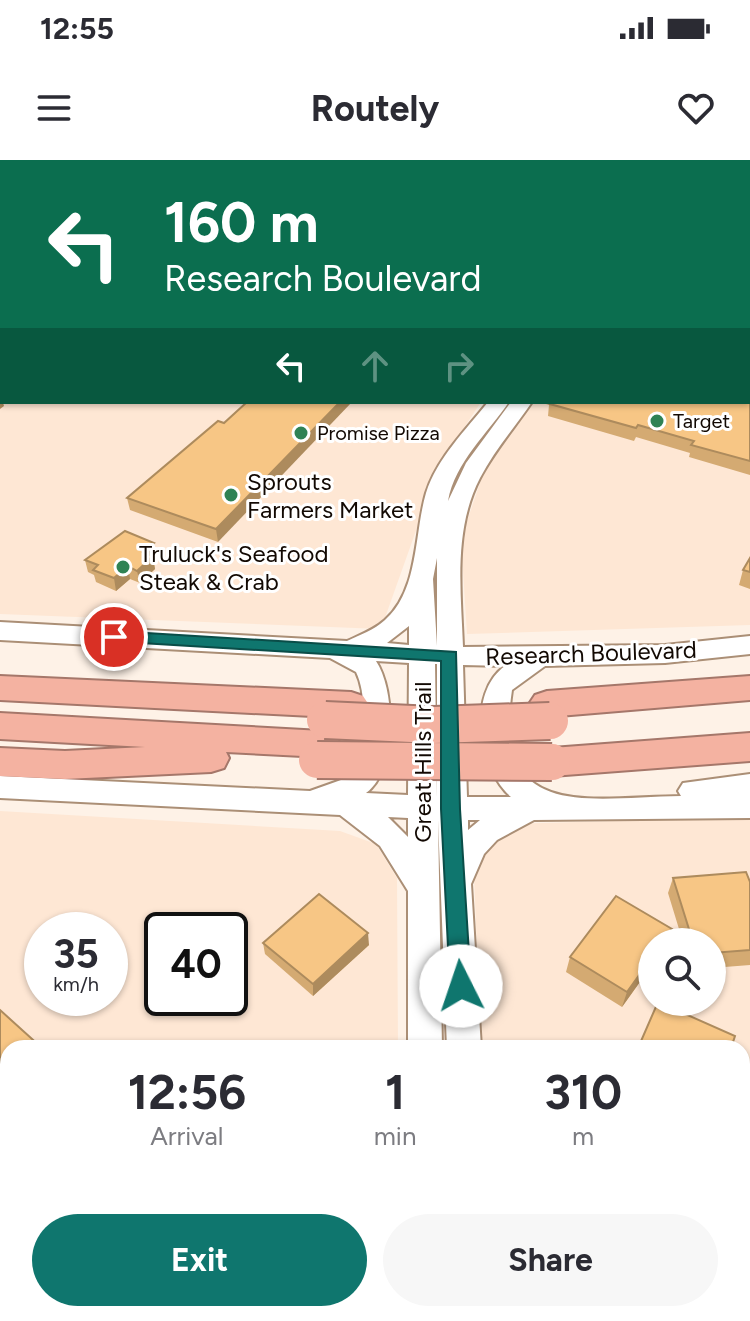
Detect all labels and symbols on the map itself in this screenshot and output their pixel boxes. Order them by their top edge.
place label: Target [673,409,730,433]
marker: Target [648,412,666,430]
place label: Promise Pizza [317,421,440,445]
marker: Promise Pizza [292,424,310,442]
place label: Sprouts Farmers Market [247,467,413,524]
marker: Sprouts Farmers Market [222,486,240,504]
place label: Truluck's Seafood Steak & Crab [139,539,329,596]
marker: Truluck's Seafood Steak & Crab [114,558,132,576]
pin [80,603,148,671]
street label: Research Boulevard [485,635,697,671]
street label: Great Hills Trail [408,681,437,843]
speed limit sign: 40 [144,912,248,1016]
position arrow [419,944,503,1028]

